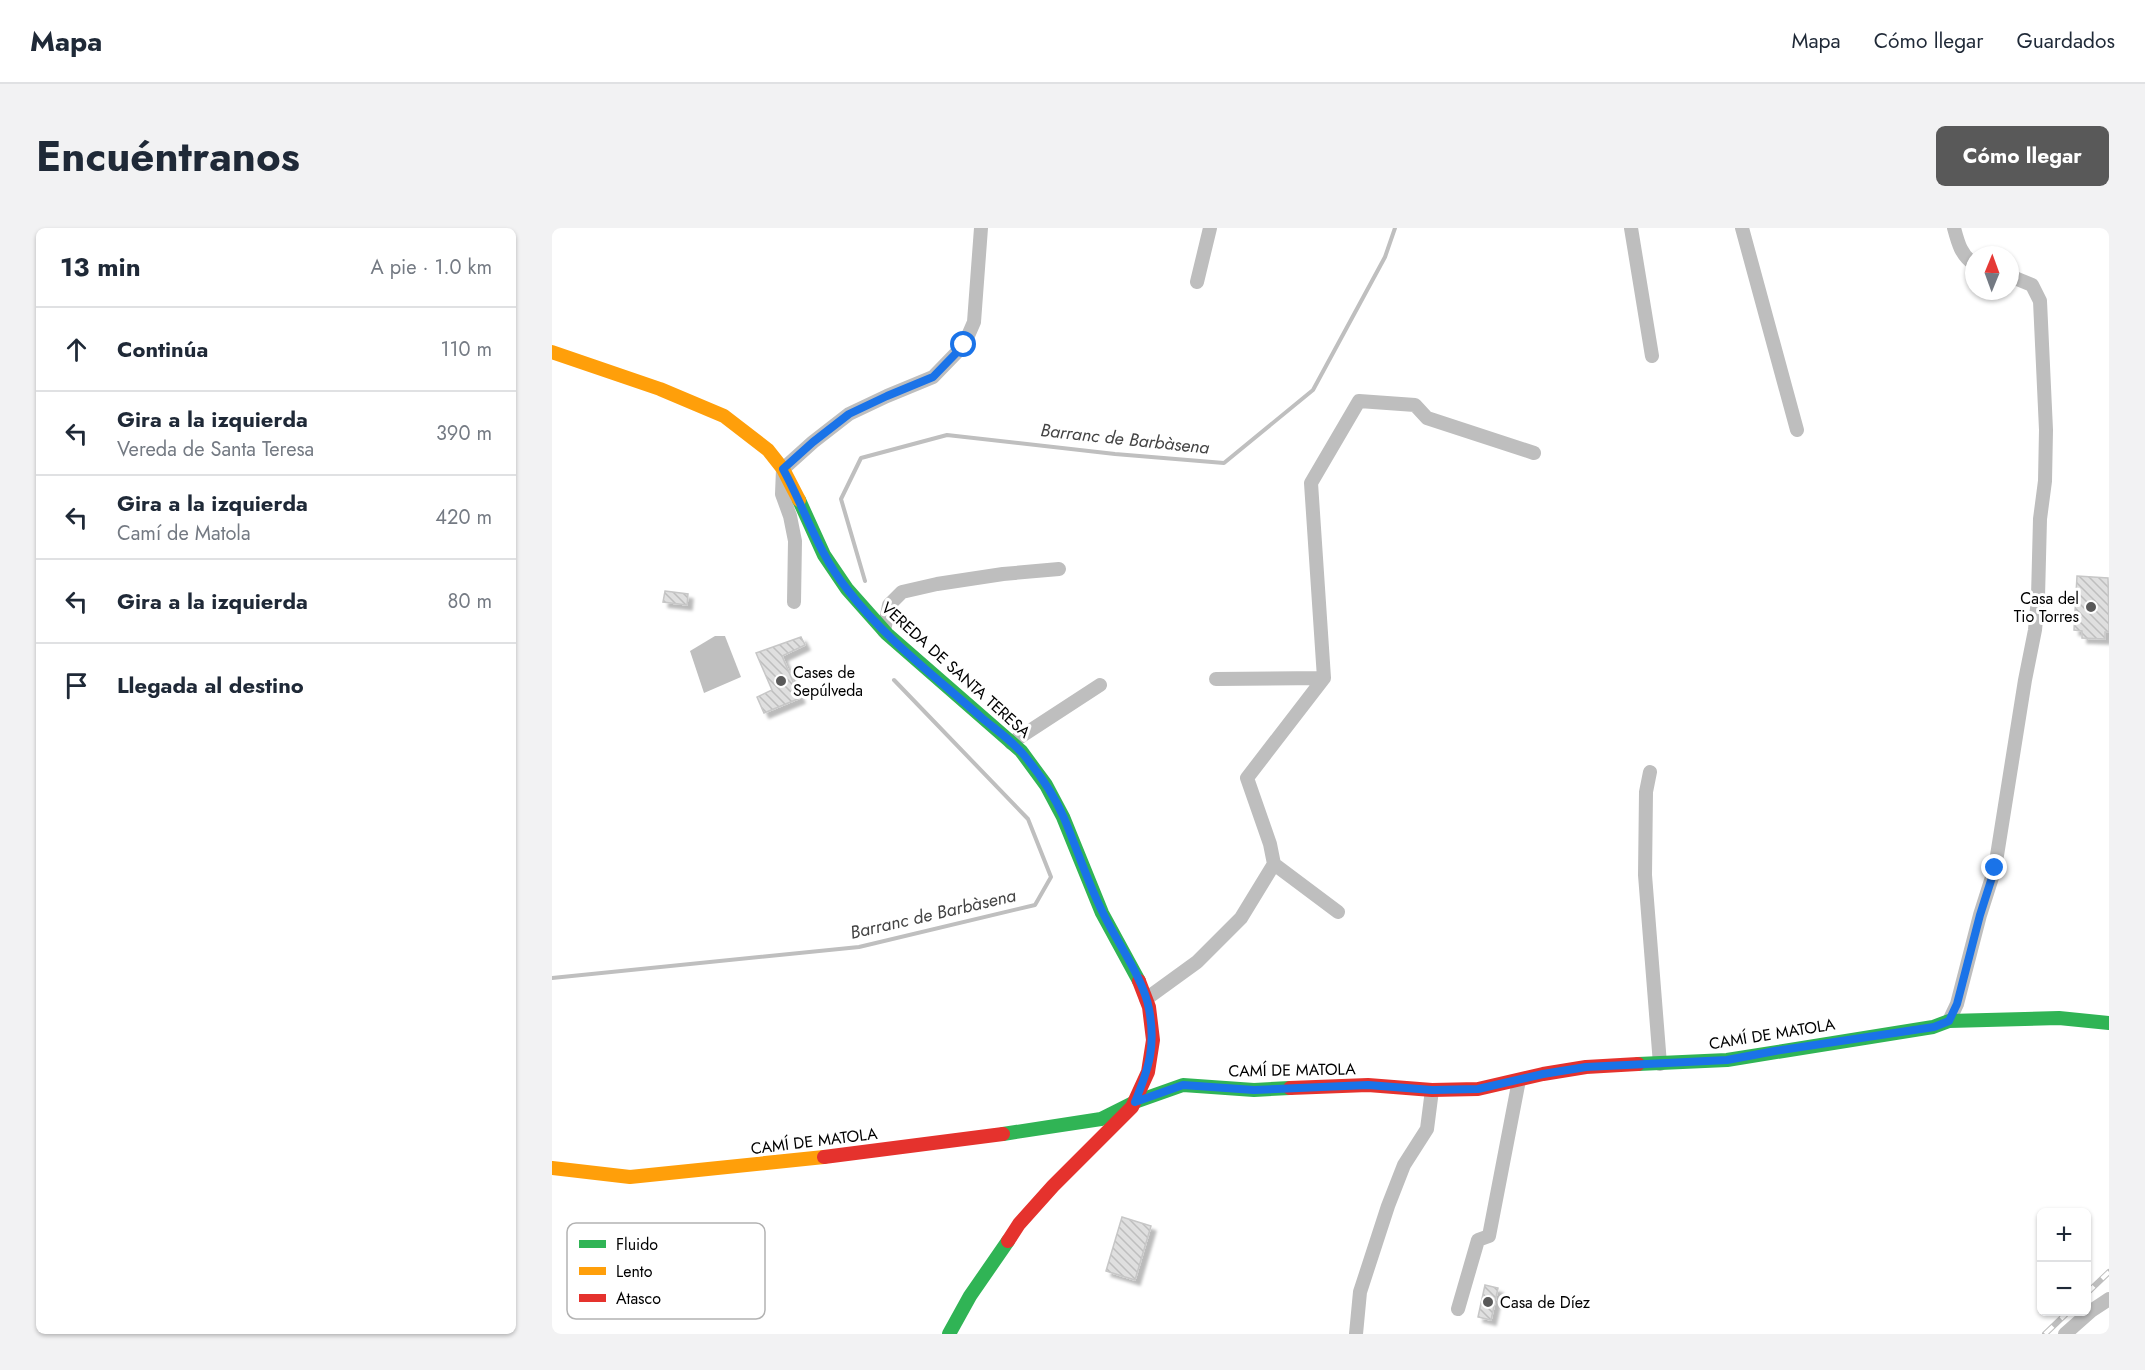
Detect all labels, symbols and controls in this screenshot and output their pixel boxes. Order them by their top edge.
text: Mapa [30,21,102,62]
text: Mapa [1791,26,1841,56]
text: Cómo llegar [1874,26,1983,56]
text: Guardados [2016,26,2115,56]
text: Encuéntranos [36,126,300,187]
button: Cómo llegar [1936,126,2109,186]
north arrow [1965,246,2019,300]
text: 13 min [60,248,141,286]
text: A pie · 1.0 km [371,253,492,282]
route start [950,331,976,357]
icon: ahead [60,333,93,366]
text: Continúa [117,333,208,365]
text: 110 m [440,335,492,364]
text: Gira a la izquierda [117,403,308,435]
icon: left [60,417,93,450]
water label: Barranc de Barbàsena [1039,417,1211,461]
text: 390 m [436,419,492,448]
text: Vereda de Santa Teresa [117,435,314,464]
text: Gira a la izquierda [117,487,308,519]
icon: left [60,501,93,534]
text: 420 m [435,503,492,532]
text: Camí de Matola [117,519,251,548]
icon: left [60,585,93,618]
text: Gira a la izquierda [117,585,308,617]
text: 80 m [447,587,492,616]
place label: Casa del Tio Torres [2014,587,2079,628]
street label: VEREDA DE SANTA TERESA [876,597,1036,744]
marker: Casa del Tio Torres [2084,600,2098,614]
place label: Cases de Sepúlveda [793,661,863,702]
icon: arrive [60,669,93,702]
text: Llegada al destino [117,669,304,701]
marker: Cases de Sepúlveda [774,674,788,688]
route end [1981,854,2007,880]
water label: Barranc de Barbàsena [847,882,1019,946]
street label: CAMÍ DE MATOLA [1707,1013,1837,1055]
street label: CAMÍ DE MATOLA [1228,1057,1356,1083]
street label: CAMÍ DE MATOLA [749,1122,879,1160]
map controls [2037,1208,2091,1316]
button: + [2037,1208,2091,1262]
legend [567,1223,765,1319]
text: Fluido [616,1233,658,1256]
text: Lento [616,1260,653,1283]
button: − [2037,1262,2091,1316]
text: Atasco [616,1287,661,1310]
place label: Casa de Díez [1500,1291,1591,1314]
marker: Casa de Díez [1481,1295,1495,1309]

